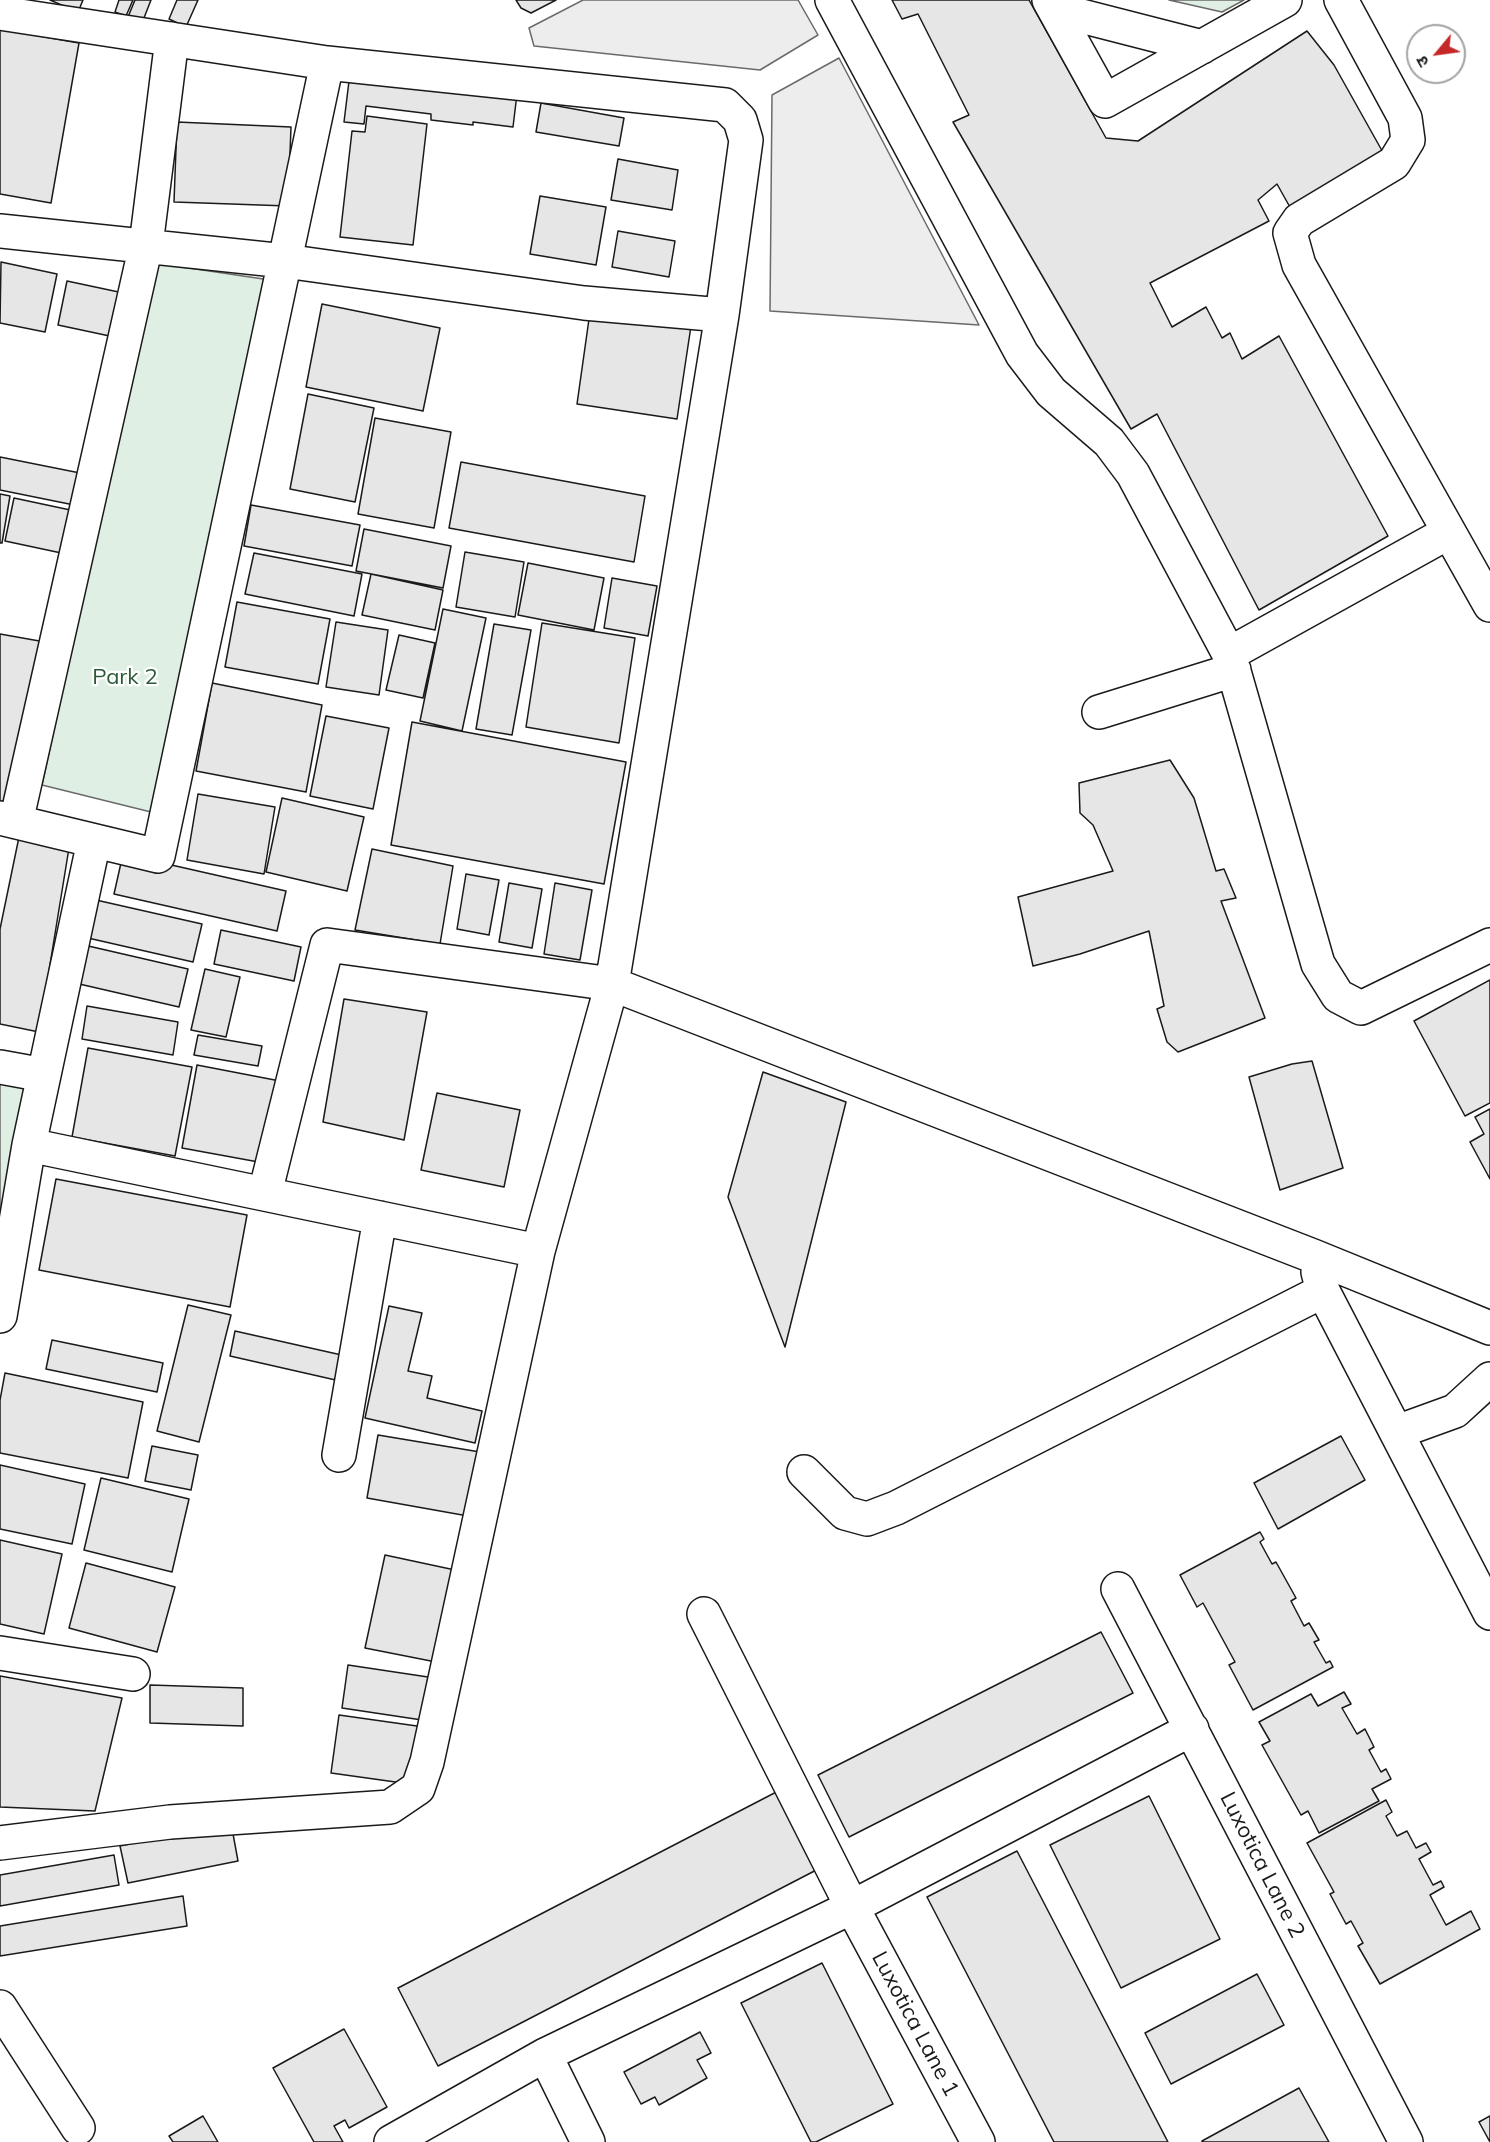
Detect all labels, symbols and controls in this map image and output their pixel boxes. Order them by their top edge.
north arrow [1406,24,1466,84]
text: उ [1411,53,1433,71]
park label: Park 2 [92,664,158,690]
street label: Luxotica Lane 2 [1214,1788,1310,1942]
street label: Luxotica Lane 1 [866,1947,964,2101]

